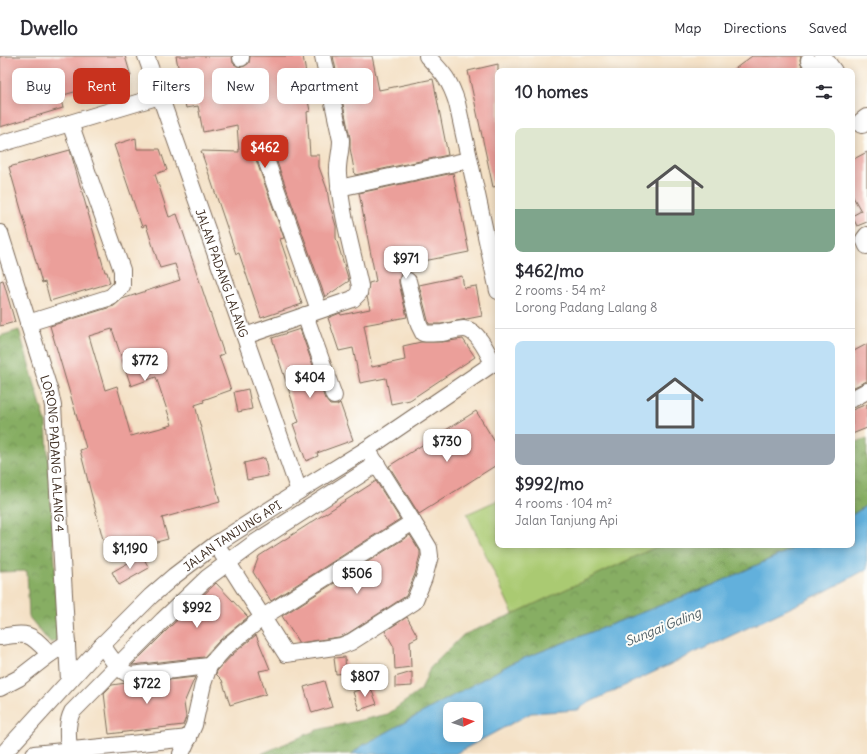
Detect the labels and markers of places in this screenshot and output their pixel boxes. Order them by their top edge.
pin: $462 [241,135,289,169]
pin: $971 [382,246,430,280]
pin: $772 [121,348,169,382]
pin: $404 [286,365,334,399]
pin: $730 [423,429,471,463]
pin: $1,190 [97,536,163,570]
pin: $506 [333,561,381,595]
pin: $992 [173,595,221,629]
pin: $807 [341,664,389,698]
pin: $722 [123,671,171,705]

